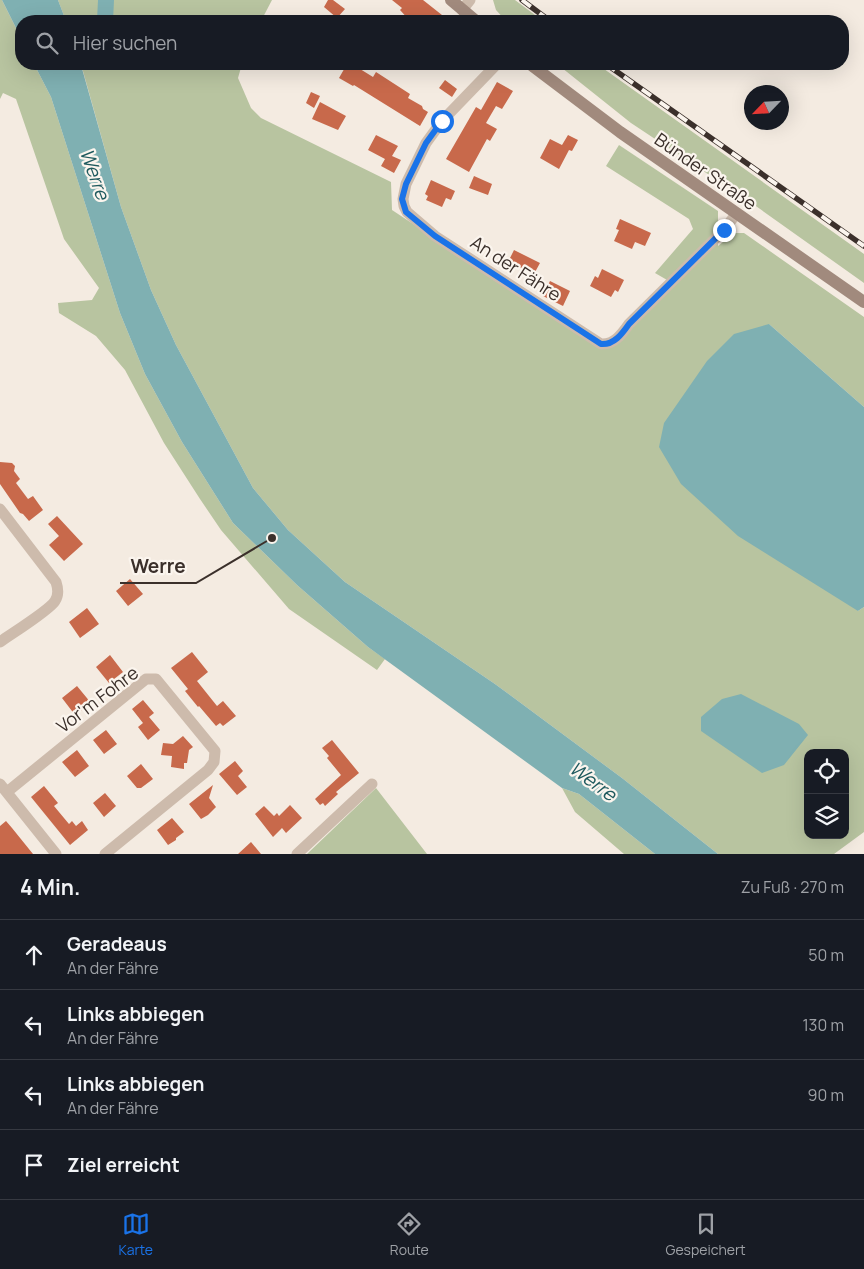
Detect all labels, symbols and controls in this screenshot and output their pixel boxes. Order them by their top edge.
search box [15,15,849,70]
icon: search [33,29,61,57]
text: Hier suchen [73,30,177,56]
north arrow [744,85,789,130]
route start [431,110,454,133]
street label: Bünder Straße [650,127,762,215]
water label: Werre [74,145,117,205]
route end [713,219,736,242]
street label: An der Fähre [466,230,566,306]
callout: Werre [120,549,196,583]
text: Werre [130,553,186,579]
street label: Vor'm Fohre [51,660,143,738]
map controls [804,749,849,839]
button: locate [804,749,849,794]
water label: Werre [564,755,623,808]
button: layers [804,794,849,839]
text: 4 Min. [20,873,80,901]
text: Zu Fuß · 270 m [741,876,844,898]
text: Geradeaus [67,931,167,957]
icon: ahead [20,941,48,969]
text: 50 m [808,944,844,966]
text: An der Fähre [67,957,159,979]
text: Links abbiegen [67,1001,204,1027]
icon: left [20,1011,48,1039]
text: 130 m [802,1014,844,1036]
text: An der Fähre [67,1027,159,1049]
text: Links abbiegen [67,1071,204,1097]
icon: left [20,1081,48,1109]
text: 90 m [808,1084,844,1106]
text: An der Fähre [67,1097,159,1119]
icon: arrive [20,1151,48,1179]
text: Ziel erreicht [67,1152,180,1178]
tab: Karte [118,1210,153,1259]
tab: Route [390,1210,429,1259]
tab: Gespeichert [666,1210,746,1259]

